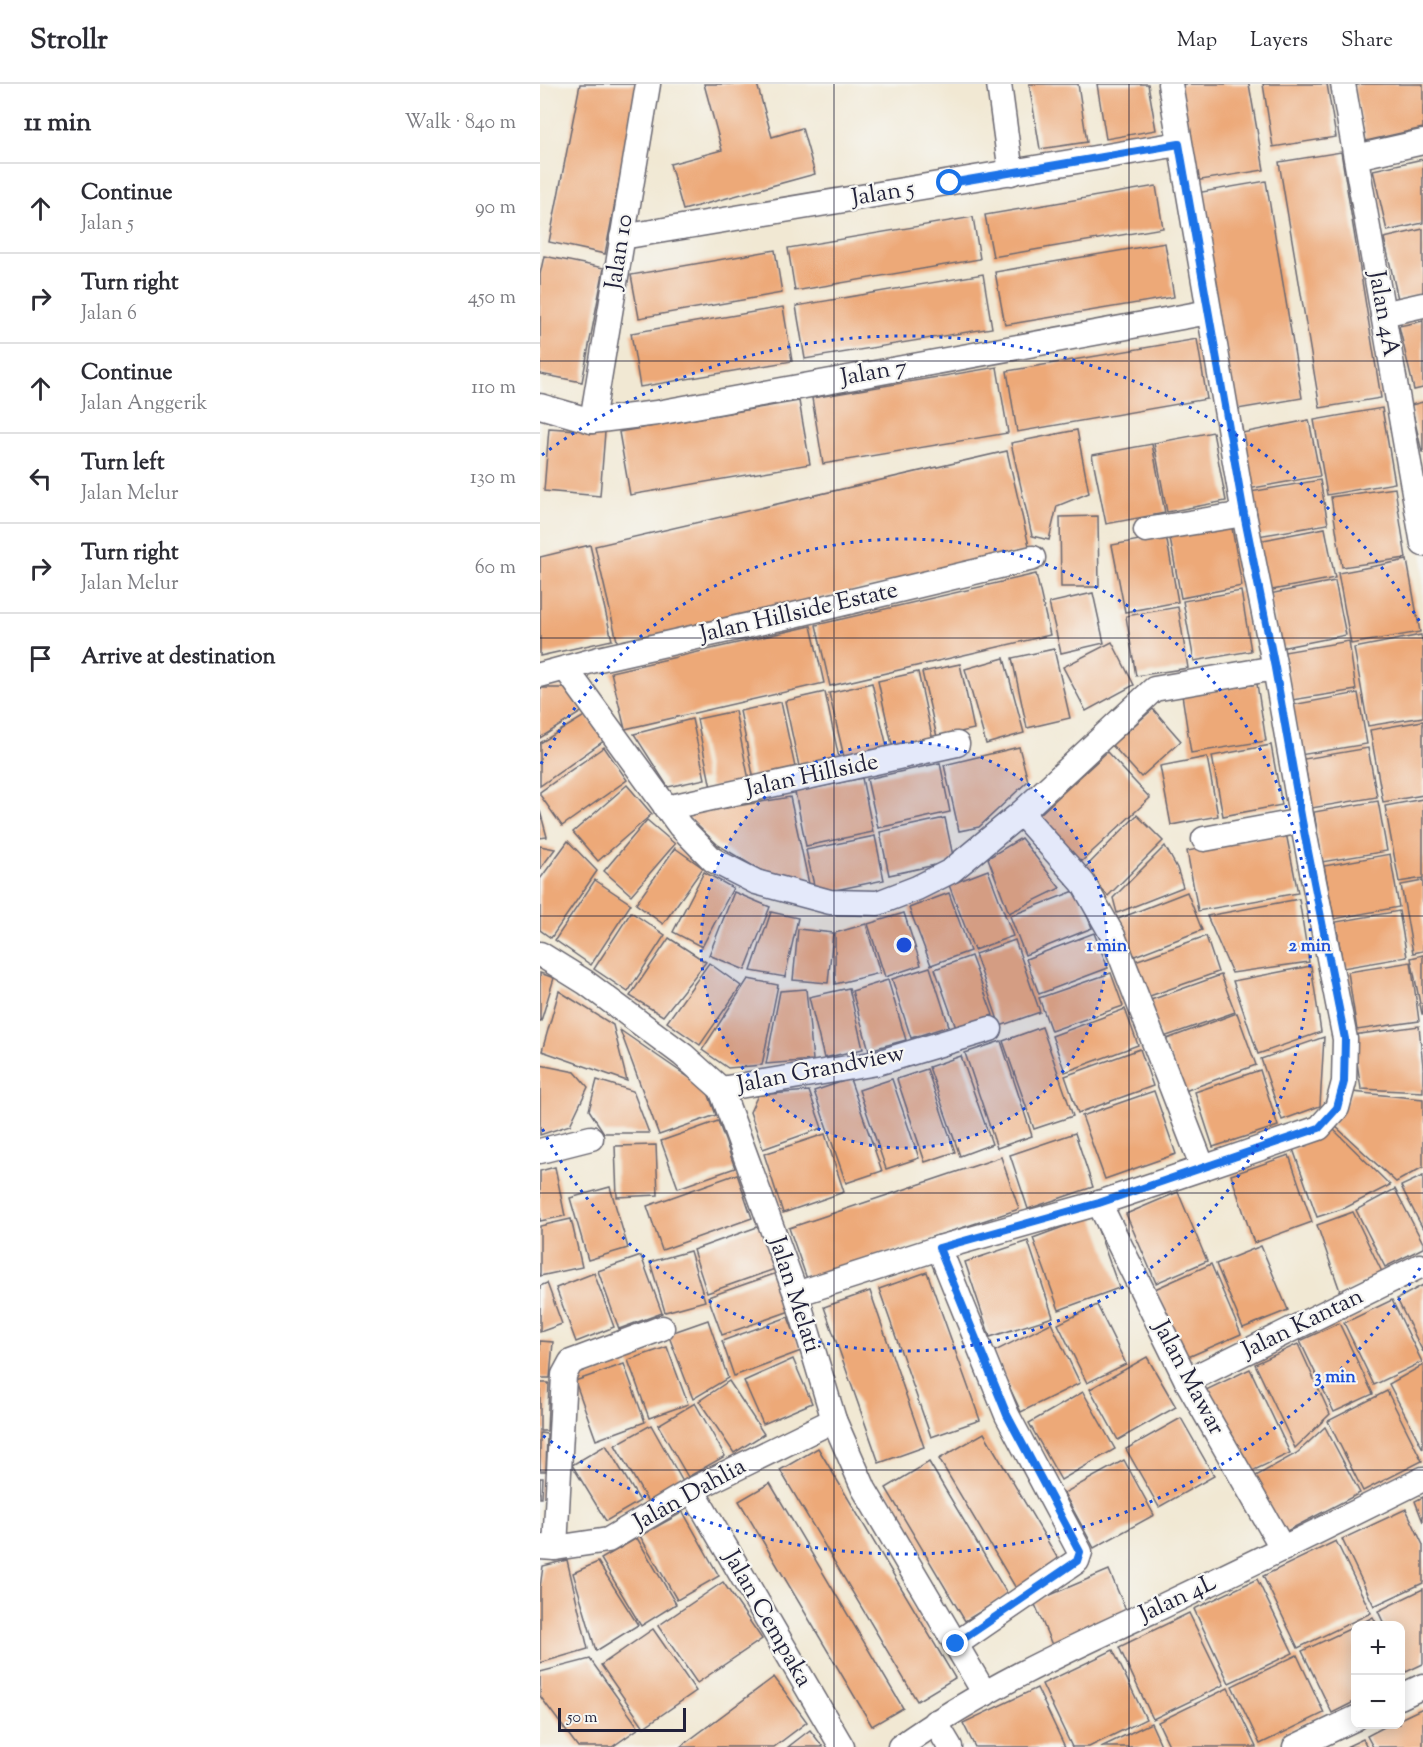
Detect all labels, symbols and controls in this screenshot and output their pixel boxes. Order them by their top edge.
text: Strollr [30,21,108,61]
text: Map [1177,26,1217,56]
text: Layers [1250,26,1308,56]
text: Share [1341,26,1393,56]
text: 11 min [24,105,91,142]
text: Walk · 840 m [404,109,516,138]
route start [936,169,962,195]
street label: Jalan 5 [847,172,917,216]
text: Continue [81,178,172,210]
icon: ahead [24,192,57,225]
text: 90 m [475,194,516,223]
text: Jalan 5 [81,210,134,239]
street label: Jalan 10 [597,212,643,294]
street label: Jalan 4A [1358,266,1407,360]
text: Turn right [81,268,178,300]
icon: right [24,282,57,315]
text: 450 m [468,284,516,313]
text: Jalan 6 [81,300,137,329]
street label: Jalan 7 [836,350,910,396]
text: Continue [81,358,172,390]
icon: ahead [24,372,57,405]
text: 110 m [471,374,516,403]
text: Jalan Anggerik [81,390,207,419]
text: Turn left [81,448,164,480]
icon: left [24,462,57,495]
text: 130 m [470,464,516,493]
text: Jalan Melur [81,480,179,509]
text: Turn right [81,538,178,570]
icon: right [24,552,57,585]
text: 60 m [475,554,516,583]
text: Jalan Melur [81,570,179,599]
street label: Jalan Hillside Estate [695,574,901,653]
icon: arrive [24,642,57,675]
text: Arrive at destination [81,642,276,674]
street label: Jalan Hillside [741,745,882,807]
text: 1 min [1087,934,1128,960]
text: 2 min [1289,934,1332,960]
centre of rings [894,935,914,955]
street label: Jalan Grandview [732,1037,908,1103]
street label: Jalan Melati [759,1231,829,1358]
street label: Jalan Kantan [1235,1280,1369,1369]
street label: Jalan Mawar [1143,1313,1232,1441]
text: 3 min [1314,1365,1356,1391]
street label: Jalan Dahlia [626,1450,752,1541]
street label: Jalan Cempaka [713,1542,820,1694]
street label: Jalan 4L [1132,1566,1222,1633]
map controls [1351,1621,1405,1729]
button: + [1351,1621,1405,1675]
route end [942,1630,968,1656]
button: − [1351,1675,1405,1729]
scale bar [558,1705,686,1732]
text: 50 m [567,1707,598,1730]

